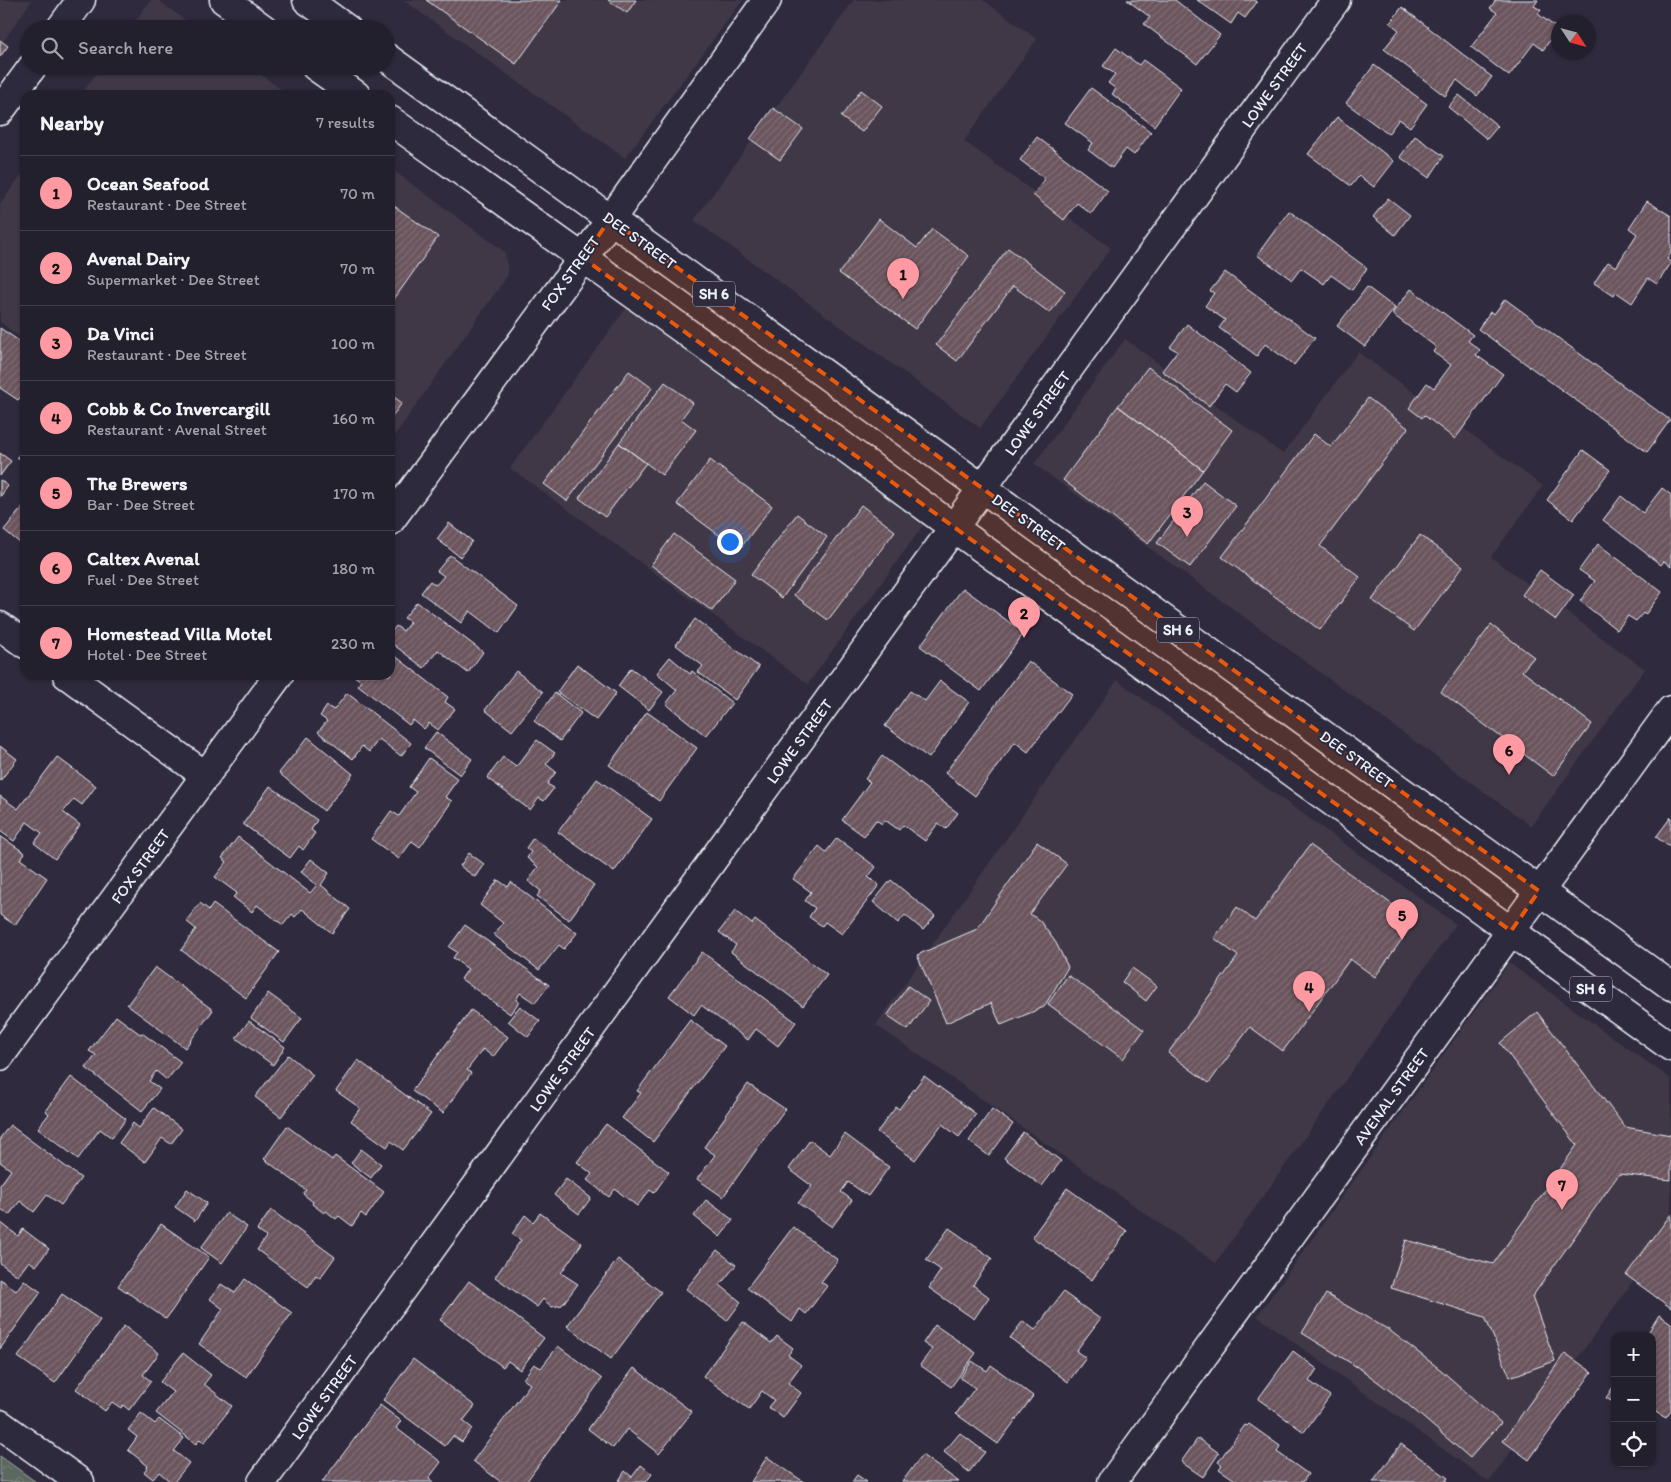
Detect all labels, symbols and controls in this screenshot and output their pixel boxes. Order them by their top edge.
north arrow [1551,15,1596,60]
search box [20,20,395,75]
icon: search [38,34,66,62]
text: Search here [78,36,173,59]
street label: LOWE STREET [1237,39,1312,131]
text: Nearby [40,110,104,135]
text: 7 results [316,113,375,132]
text: Ocean Seafood [87,172,209,195]
text: 1 [52,184,60,203]
text: 70 m [340,184,375,203]
text: Restaurant · Dee Street [87,195,247,214]
street label: DEE STREET [599,207,680,273]
street label: FOX STREET [537,232,604,314]
text: Avenal Dairy [87,247,190,270]
pin: 1 [887,258,919,299]
text: 2 [52,259,60,278]
text: 70 m [340,259,375,278]
text: Supermarket · Dee Street [87,270,260,289]
road number: SH 6 [693,282,735,306]
text: Da Vinci [87,322,154,345]
text: 3 [52,334,60,353]
text: 100 m [331,334,375,353]
text: Restaurant · Dee Street [87,345,247,364]
street label: LOWE STREET [1000,367,1075,459]
text: Cobb & Co Invercargill [87,397,270,420]
text: 4 [51,409,61,428]
text: 160 m [332,409,375,428]
text: Restaurant · Avenal Street [87,420,267,439]
text: The Brewers [87,472,188,495]
text: 5 [52,484,60,503]
text: 170 m [333,484,375,503]
street label: DEE STREET [988,489,1069,555]
text: Bar · Dee Street [87,495,195,514]
pin: 3 [1171,496,1203,537]
your location [717,529,743,555]
text: Caltex Avenal [87,547,200,570]
text: 6 [52,559,60,578]
text: 180 m [332,559,375,578]
text: Fuel · Dee Street [87,570,199,589]
pin: 2 [1008,597,1040,638]
road number: SH 6 [1157,618,1199,642]
text: Homestead Villa Motel [87,622,272,645]
text: 7 [52,634,60,653]
text: 230 m [331,634,375,653]
text: Hotel · Dee Street [87,645,207,664]
street label: LOWE STREET [762,695,837,787]
street label: DEE STREET [1316,726,1397,792]
pin: 6 [1493,734,1525,775]
street label: FOX STREET [107,825,174,907]
pin: 5 [1386,899,1418,940]
pin: 4 [1293,971,1325,1012]
road number: SH 6 [1570,976,1612,1002]
street label: LOWE STREET [525,1023,600,1115]
street label: AVENAL STREET [1350,1044,1433,1149]
pin: 7 [1546,1169,1578,1210]
map controls [1611,1332,1656,1467]
button: + [1611,1332,1656,1377]
street label: LOWE STREET [287,1351,362,1443]
button: − [1611,1377,1656,1422]
button: locate [1611,1422,1656,1467]

